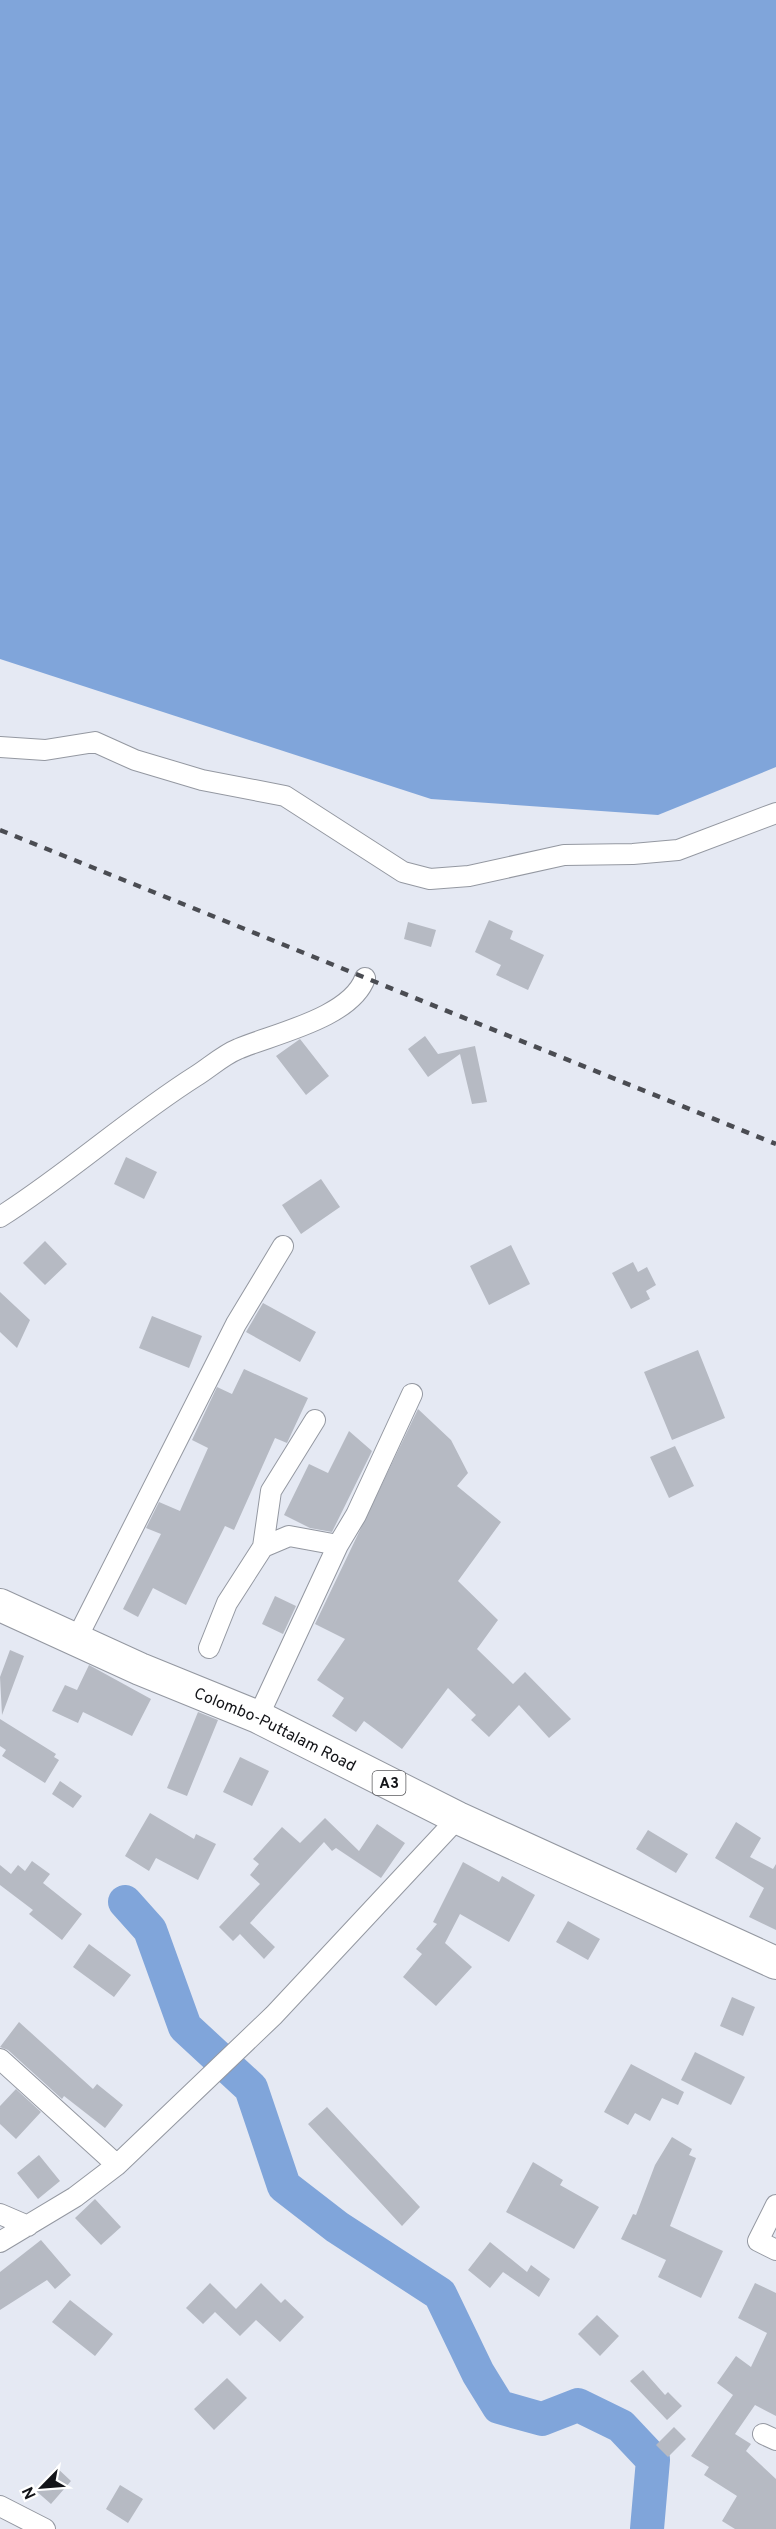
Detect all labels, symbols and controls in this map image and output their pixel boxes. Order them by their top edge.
street label: Colombo-Puttalam Road [191,1684,359,1777]
road number: A3 [372,1771,406,1795]
north arrow [12,2457,72,2517]
text: N [19,2483,42,2502]

